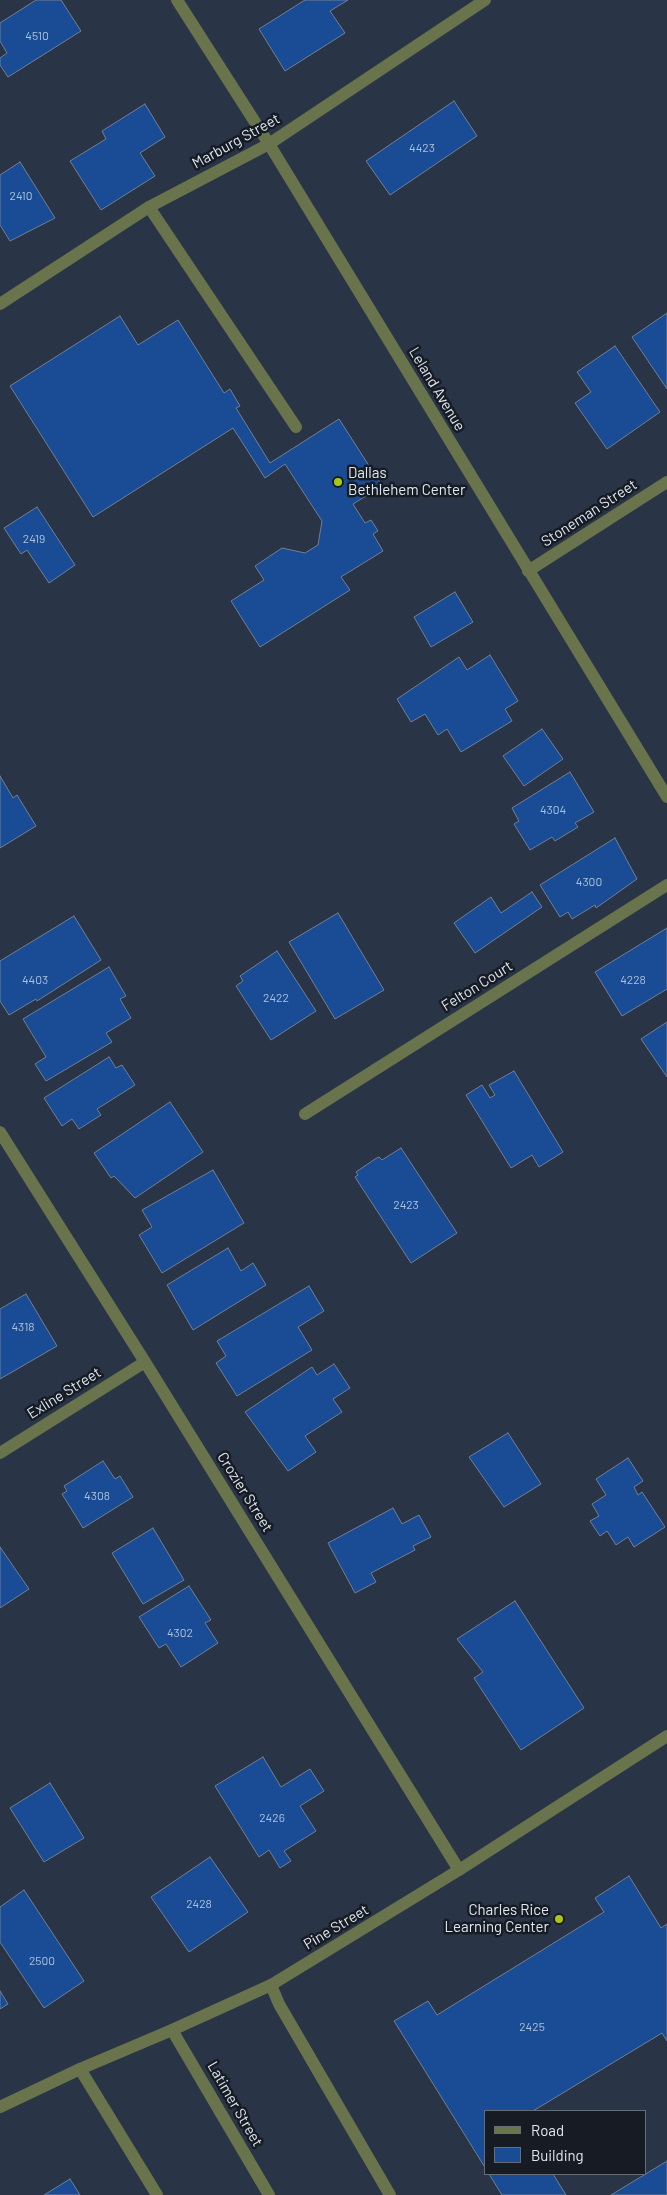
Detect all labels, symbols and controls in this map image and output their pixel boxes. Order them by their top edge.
house number: 4510 [25,29,49,43]
street label: Marburg Street [189,110,283,172]
house number: 4423 [409,141,435,155]
house number: 2410 [10,189,32,203]
street label: Leland Avenue [405,344,469,434]
place label: Dallas Bethlehem Center [348,464,466,499]
street label: Stoneman Street [538,475,640,551]
marker: Dallas Bethlehem Center [332,476,344,488]
house number: 2419 [23,532,45,546]
house number: 4304 [540,803,566,817]
house number: 4300 [576,875,602,889]
street label: Felton Court [438,957,516,1015]
house number: 4403 [22,973,48,987]
house number: 4228 [620,973,646,987]
house number: 2422 [263,991,289,1005]
house number: 2423 [393,1198,419,1212]
house number: 4318 [11,1320,35,1334]
street label: Exline Street [24,1363,104,1423]
street label: Crozier Street [213,1449,277,1535]
house number: 4308 [84,1489,110,1503]
house number: 4302 [167,1626,193,1640]
house number: 2426 [259,1811,285,1825]
house number: 2428 [186,1897,212,1911]
street label: Pine Street [300,1901,372,1953]
place label: Charles Rice Learning Center [445,1901,549,1936]
marker: Charles Rice Learning Center [553,1913,565,1925]
house number: 2500 [29,1954,55,1968]
house number: 2425 [519,2020,545,2034]
street label: Latimer Street [203,2058,267,2150]
legend [484,2110,647,2175]
text: Road [531,2121,564,2139]
text: Building [531,2146,584,2164]

